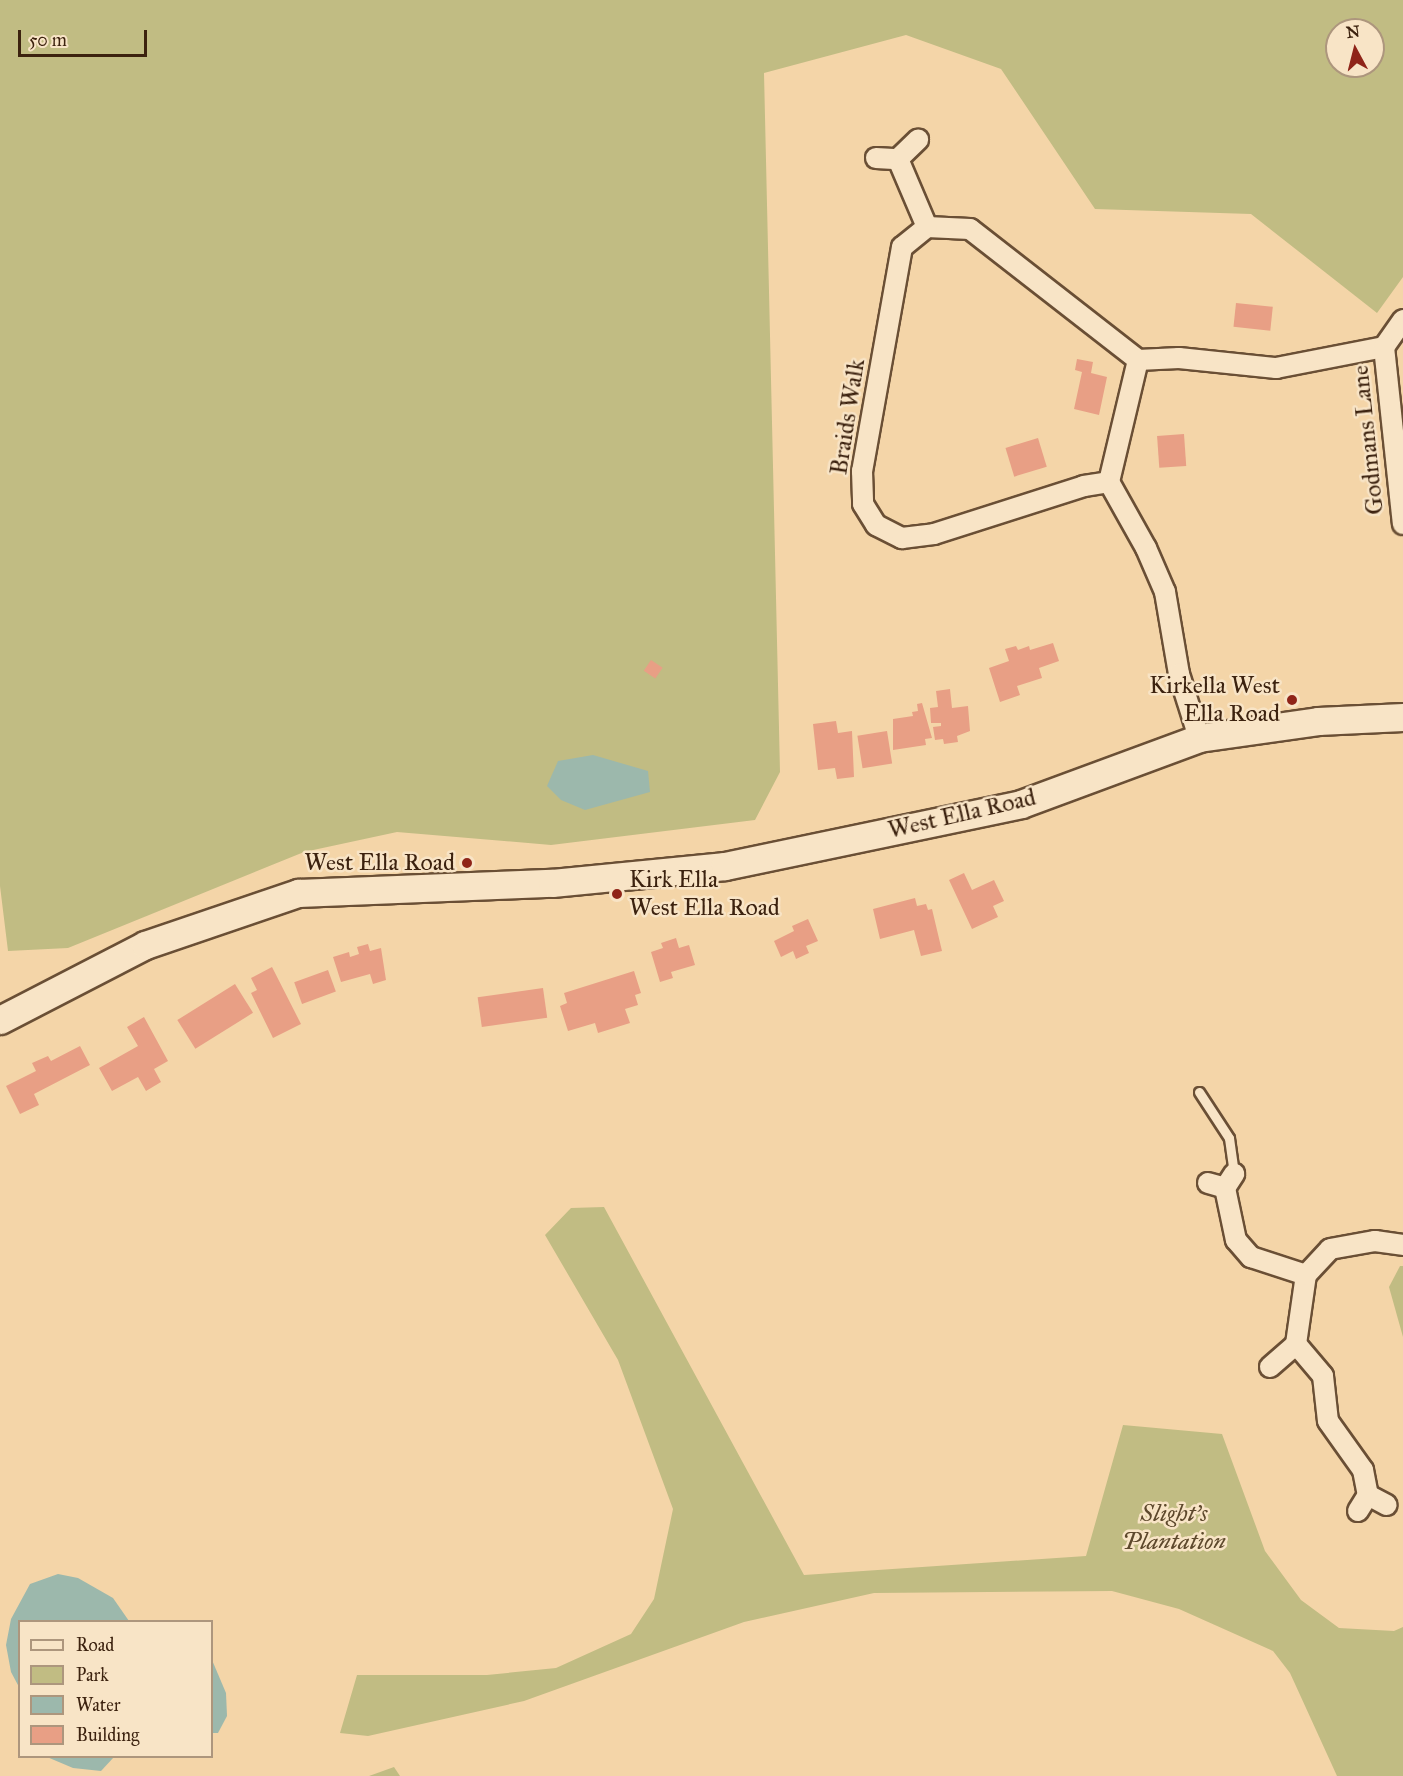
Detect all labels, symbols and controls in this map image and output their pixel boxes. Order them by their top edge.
scale bar [21,18,150,56]
north arrow [1325,18,1385,78]
text: N [1345,21,1361,42]
text: 50 m [29,29,67,51]
street label: Braids Walk [825,357,871,477]
street label: Godmans Lane [1346,364,1390,516]
place label: Kirkella West Ella Road [1149,672,1280,728]
marker: Kirkella West Ella Road [1285,693,1299,707]
street label: West Ella Road [885,783,1039,845]
place label: West Ella Road [304,849,455,877]
marker: West Ella Road [460,856,474,870]
place label: Kirk Ella West Ella Road [629,866,780,922]
marker: Kirk Ella West Ella Road [610,887,624,901]
park label: Slight's Plantation [1122,1500,1226,1556]
legend [18,1620,213,1758]
text: Road [76,1634,114,1656]
text: Park [76,1664,109,1686]
text: Water [76,1694,120,1716]
text: Building [76,1724,139,1746]

